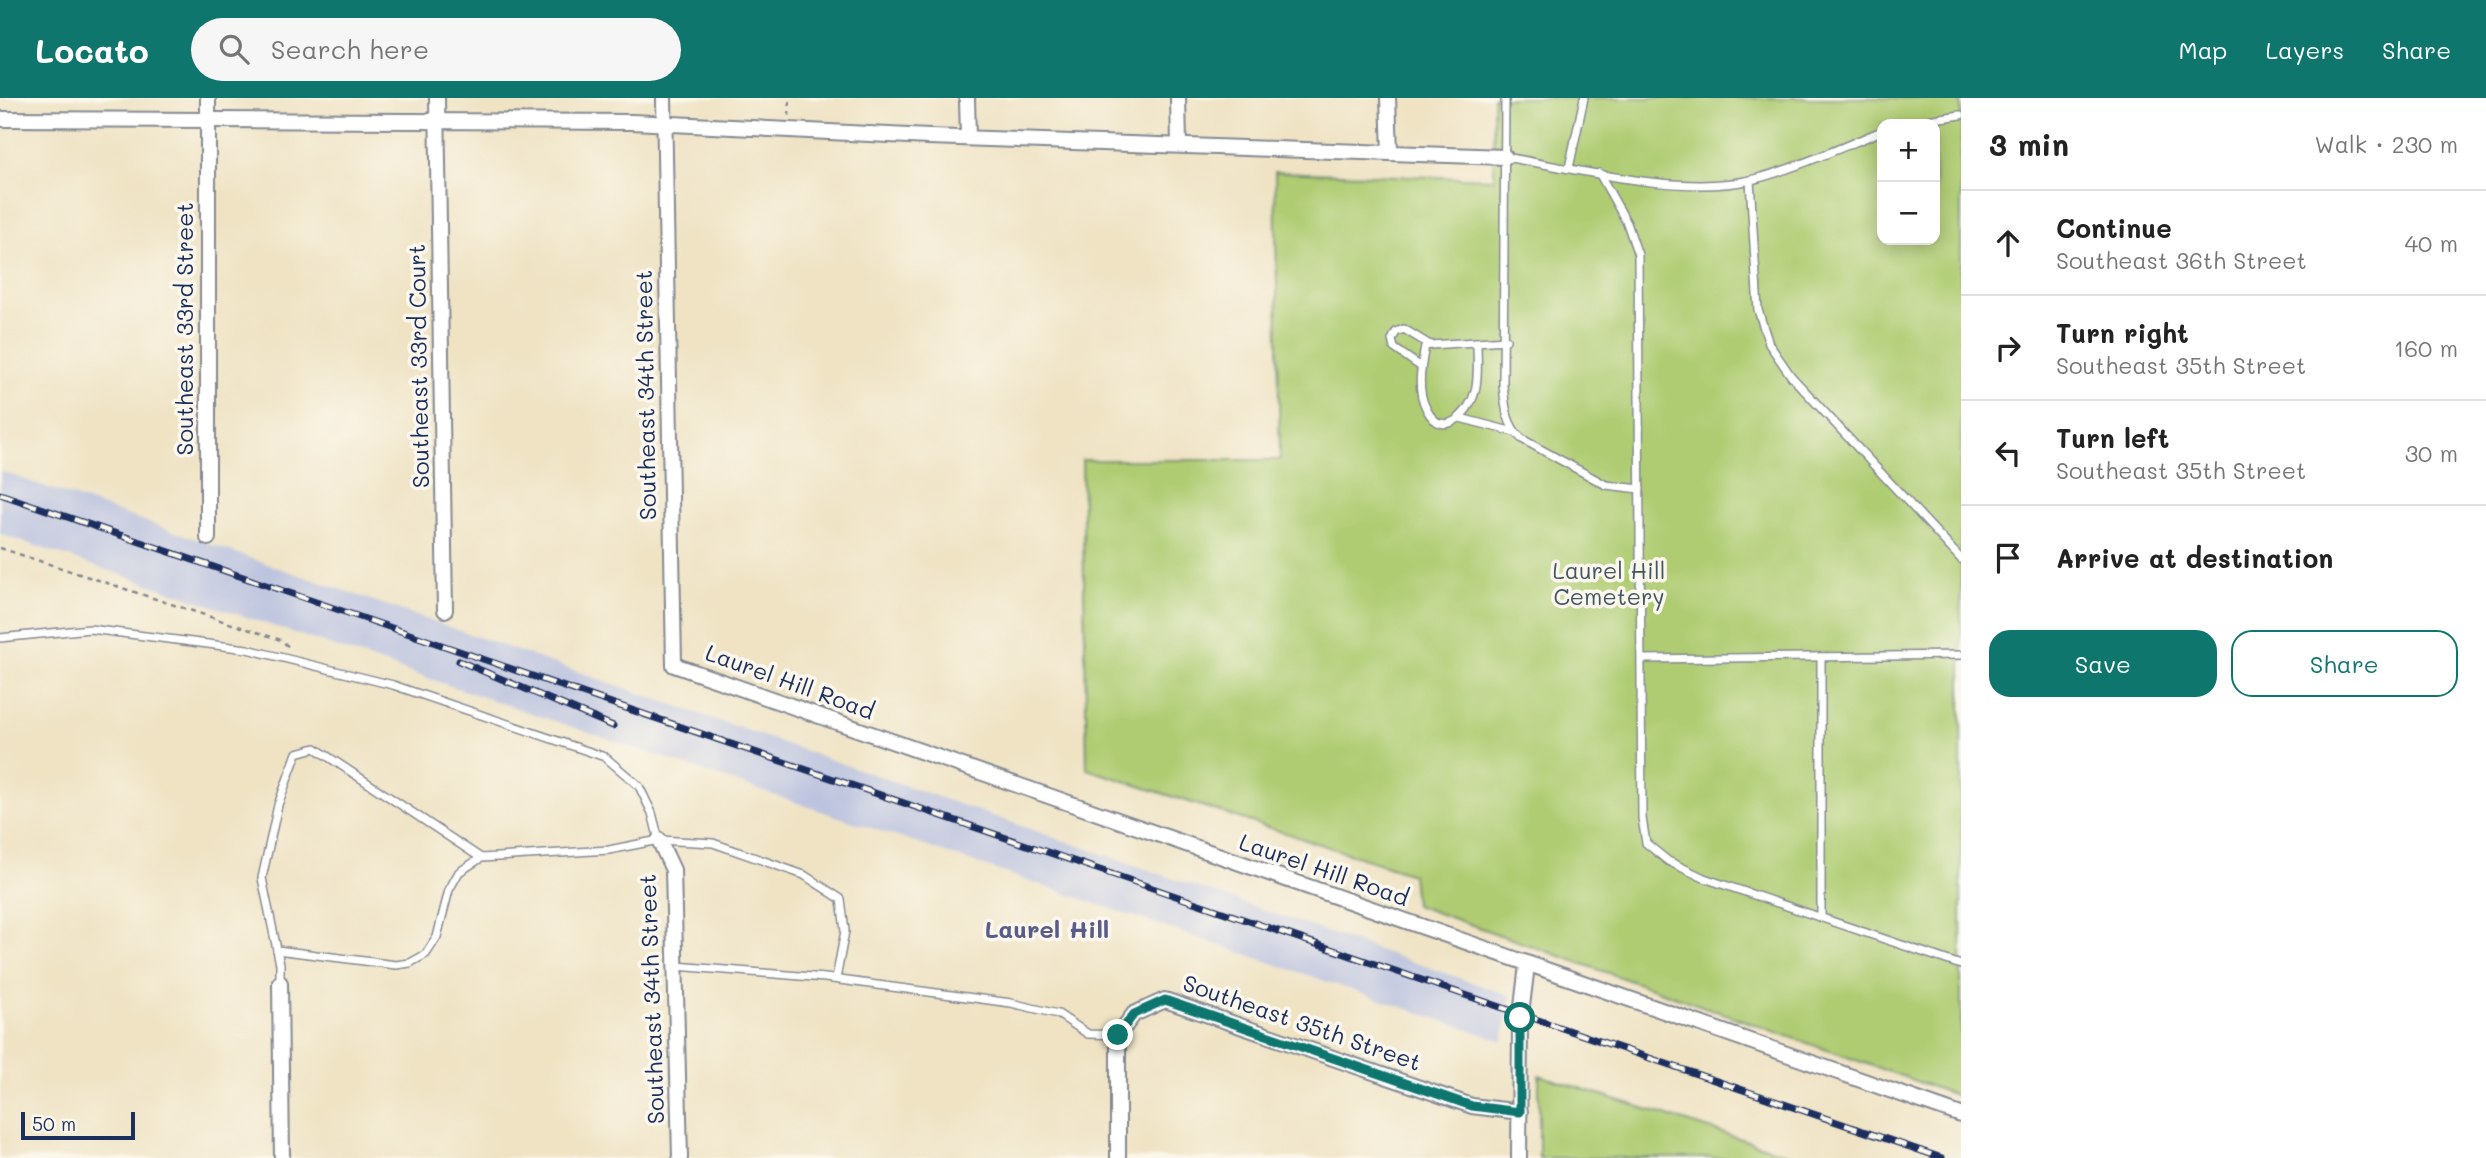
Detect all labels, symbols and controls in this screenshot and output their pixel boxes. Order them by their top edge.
search box [191,18,681,81]
text: Locato [35,28,149,71]
icon: search [215,30,253,68]
text: Search here [271,32,429,66]
text: Map [2179,34,2227,65]
text: Layers [2265,34,2344,65]
text: Share [2382,34,2451,65]
map controls [1877,119,1940,245]
button: + [1877,119,1940,182]
text: 3 min [1989,124,2069,164]
text: Walk · 230 m [2315,129,2458,159]
button: − [1877,182,1940,245]
street label: Southeast 33rd Street [169,202,199,456]
text: Continue [2056,211,2172,245]
icon: ahead [1989,224,2027,262]
text: 40 m [2405,228,2458,258]
street label: Southeast 33rd Court [401,244,435,488]
text: Southeast 36th Street [2056,245,2307,275]
street label: Southeast 34th Street [628,270,662,520]
text: Turn right [2056,316,2189,350]
icon: right [1989,329,2027,367]
text: 160 m [2394,333,2458,363]
text: Southeast 35th Street [2056,350,2306,380]
text: Turn left [2056,421,2169,455]
icon: left [1989,434,2027,472]
text: 30 m [2405,438,2458,468]
text: Southeast 35th Street [2056,455,2306,485]
icon: arrive [1989,539,2027,577]
text: Arrive at destination [2056,541,2333,575]
park label: Laurel Hill Cemetery [1553,555,1665,611]
button: Save [1989,630,2217,697]
button: Share [2231,630,2458,697]
street label: Laurel Hill Road [702,637,879,726]
street label: Laurel Hill Road [1235,826,1413,912]
street label: Southeast 34th Street [632,874,670,1125]
district label: Laurel Hill [985,913,1109,944]
street label: Southeast 35th Street [1179,967,1425,1077]
route start [1504,1002,1535,1033]
route end [1102,1019,1133,1050]
scale bar [21,1109,135,1141]
text: 50 m [32,1111,76,1136]

